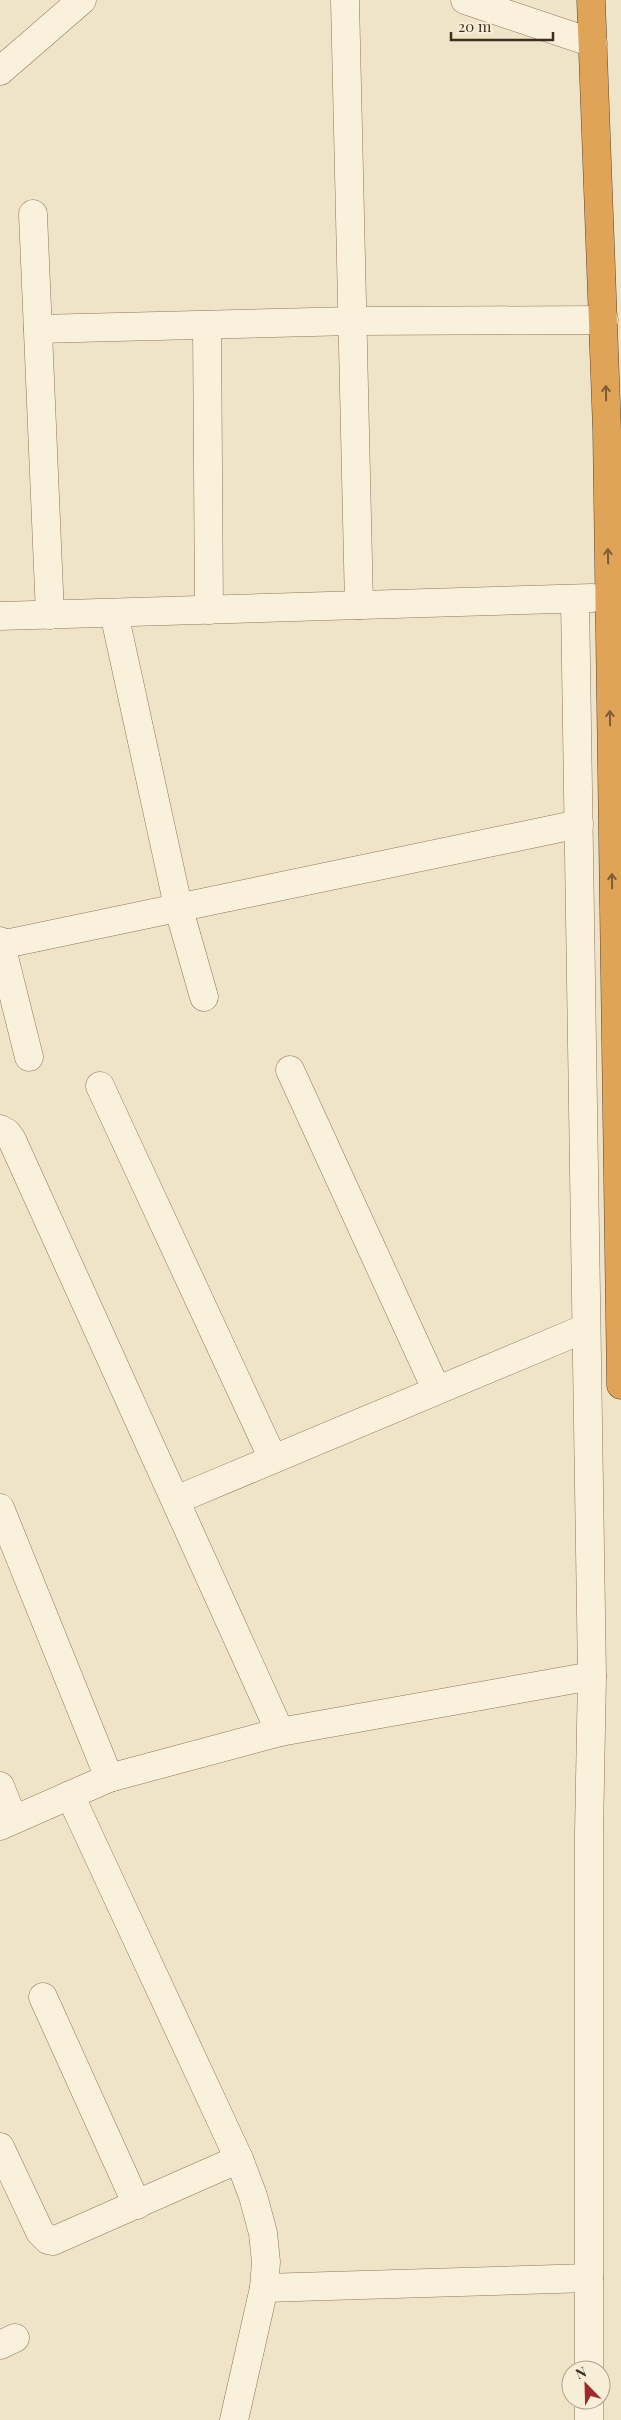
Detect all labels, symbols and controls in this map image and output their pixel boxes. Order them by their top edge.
scale bar [451,10,554,42]
text: 20 m [458,16,492,36]
one-way arrow [601,386,611,402]
one-way arrow [603,548,613,564]
one-way arrow [605,711,615,727]
one-way arrow [607,873,617,890]
north arrow [561,2360,611,2410]
text: N [572,2362,589,2383]

